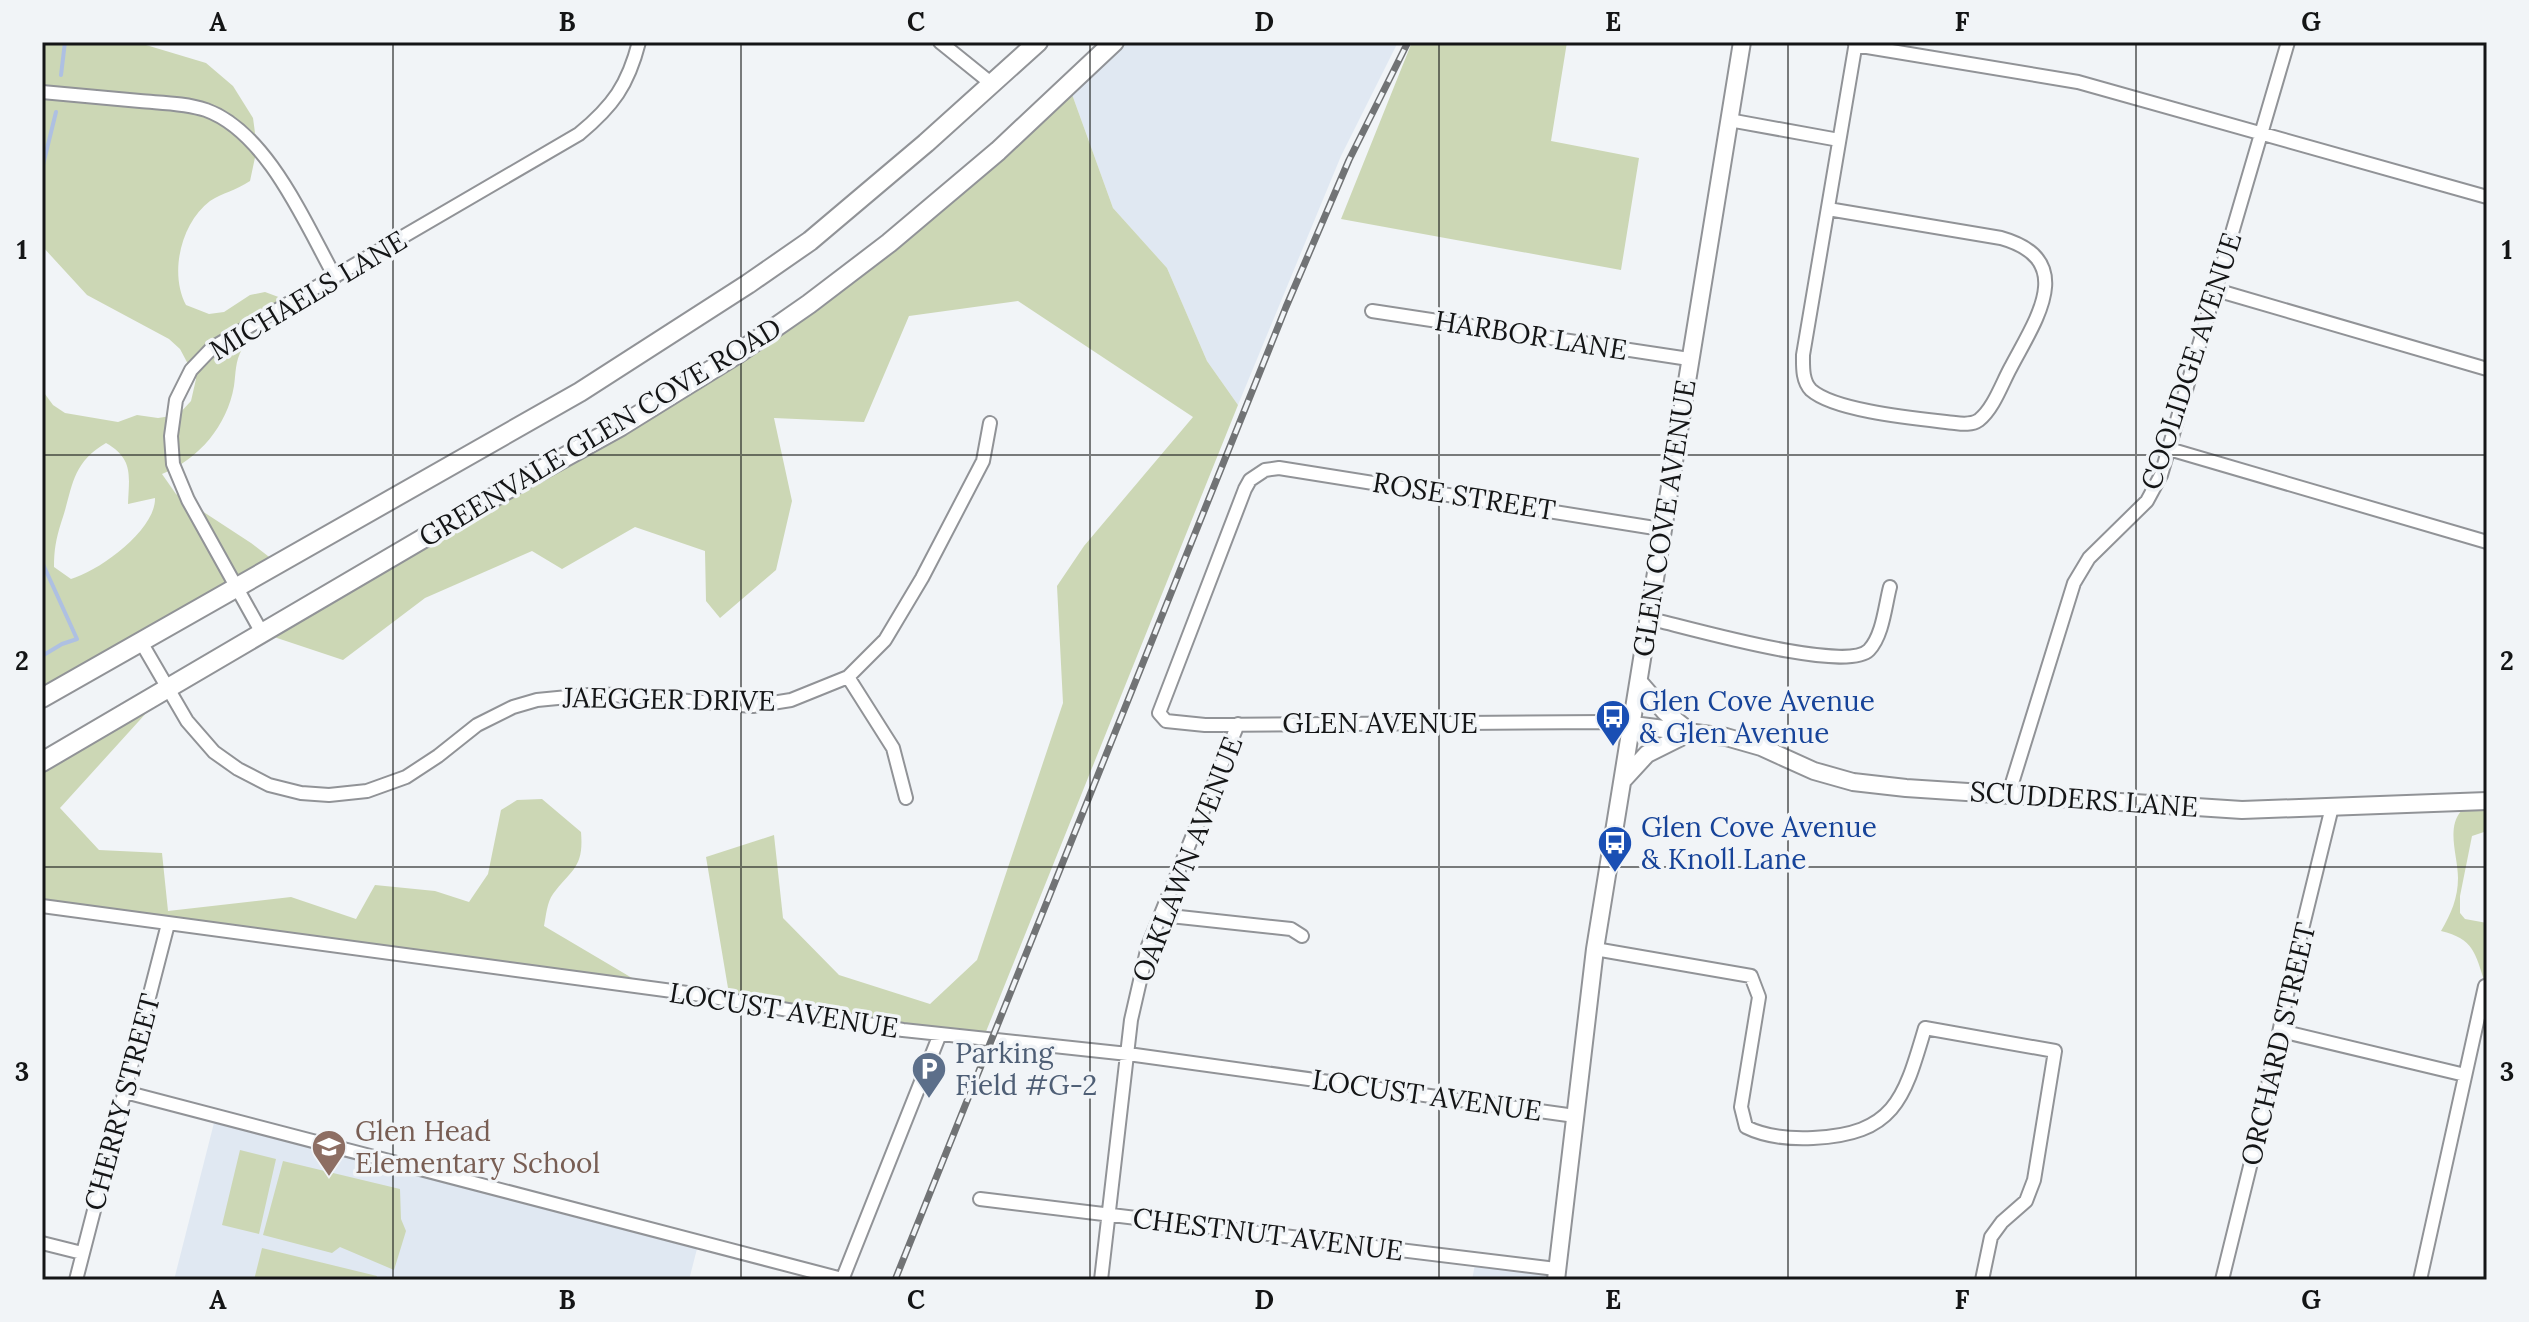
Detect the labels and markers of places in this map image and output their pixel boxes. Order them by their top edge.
place label: Glen Cove Avenue & Glen Avenue [1639,683,1875,751]
bus stop icon: Glen Cove Avenue & Glen Avenue [1594,698,1632,748]
place label: Glen Cove Avenue & Knoll Lane [1641,809,1877,877]
bus stop icon: Glen Cove Avenue & Knoll Lane [1596,824,1634,874]
place label: Parking Field #G-2 [955,1035,1097,1103]
parking icon: Parking Field #G-2 [910,1050,948,1100]
place label: Glen Head Elementary School [355,1113,600,1181]
school or university icon: Glen Head Elementary School [310,1128,348,1178]

